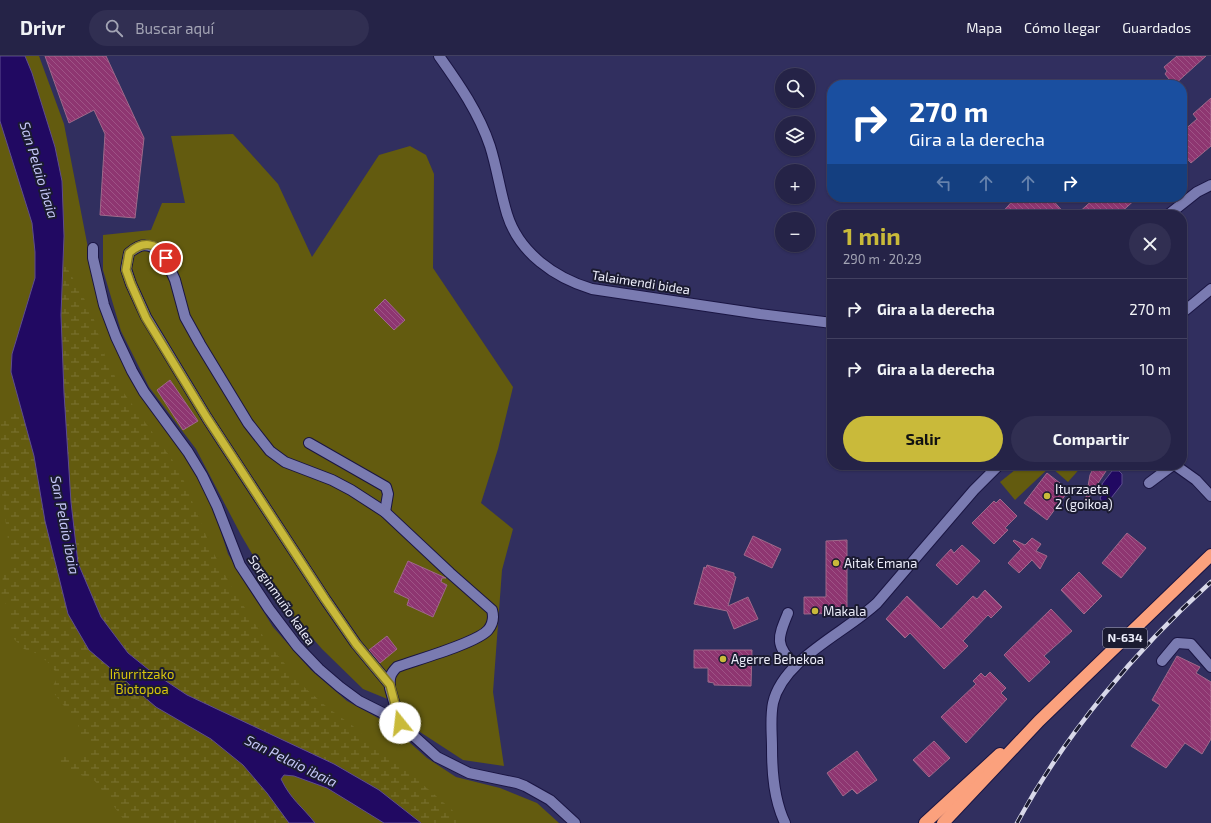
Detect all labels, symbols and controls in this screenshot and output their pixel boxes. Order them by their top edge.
search box [89,10,369,46]
text: Drivr [20,16,65,39]
icon: search [103,17,125,39]
text: Buscar aquí [135,19,214,37]
text: Mapa [966,19,1002,36]
text: Cómo llegar [1024,19,1100,36]
text: Guardados [1122,19,1191,36]
map controls [775,68,815,252]
button: search [775,68,815,108]
text: 270 m [909,94,988,128]
icon: right [843,96,895,148]
button: layers [775,116,815,156]
water label: San Pelaio ibaia [17,119,62,220]
text: Gira a la derecha [909,128,1045,150]
button: + [775,164,815,204]
icon: left [933,172,955,194]
icon: ahead [975,172,997,194]
icon: ahead [1017,172,1039,194]
icon: right [1059,172,1081,194]
button: − [775,212,815,252]
text: 1 min [843,221,901,250]
button: close [1129,223,1171,265]
pin [149,241,183,275]
icon: arrive [155,247,177,269]
text: 290 m · 20:29 [843,251,922,267]
street label: Talaimendi bidea [591,266,691,298]
icon: right [843,298,865,320]
text: Gira a la derecha [877,300,995,318]
text: 270 m [1129,300,1171,318]
icon: right [843,358,865,380]
text: Gira a la derecha [877,360,995,378]
text: 10 m [1139,360,1171,378]
button: Salir [843,416,1003,462]
button: Compartir [1011,416,1171,462]
water label: San Pelaio ibaia [48,474,83,576]
place label: Iturzaeta 2 (goikoa) [1055,481,1113,512]
marker: Iturzaeta 2 (goikoa) [1042,491,1052,501]
street label: Sorginmuño kalea [245,552,319,648]
place label: Aitak Emana [844,555,917,571]
marker: Aitak Emana [831,558,841,568]
place label: Makala [823,603,866,619]
marker: Makala [810,606,820,616]
road number: N-634 [1103,628,1147,648]
place label: Agerre Behekoa [731,651,824,667]
marker: Agerre Behekoa [718,654,728,664]
park label: Iñurritzako Biotopoa [110,666,174,697]
position arrow [379,702,421,744]
water label: San Pelaio ibaia [242,731,340,790]

